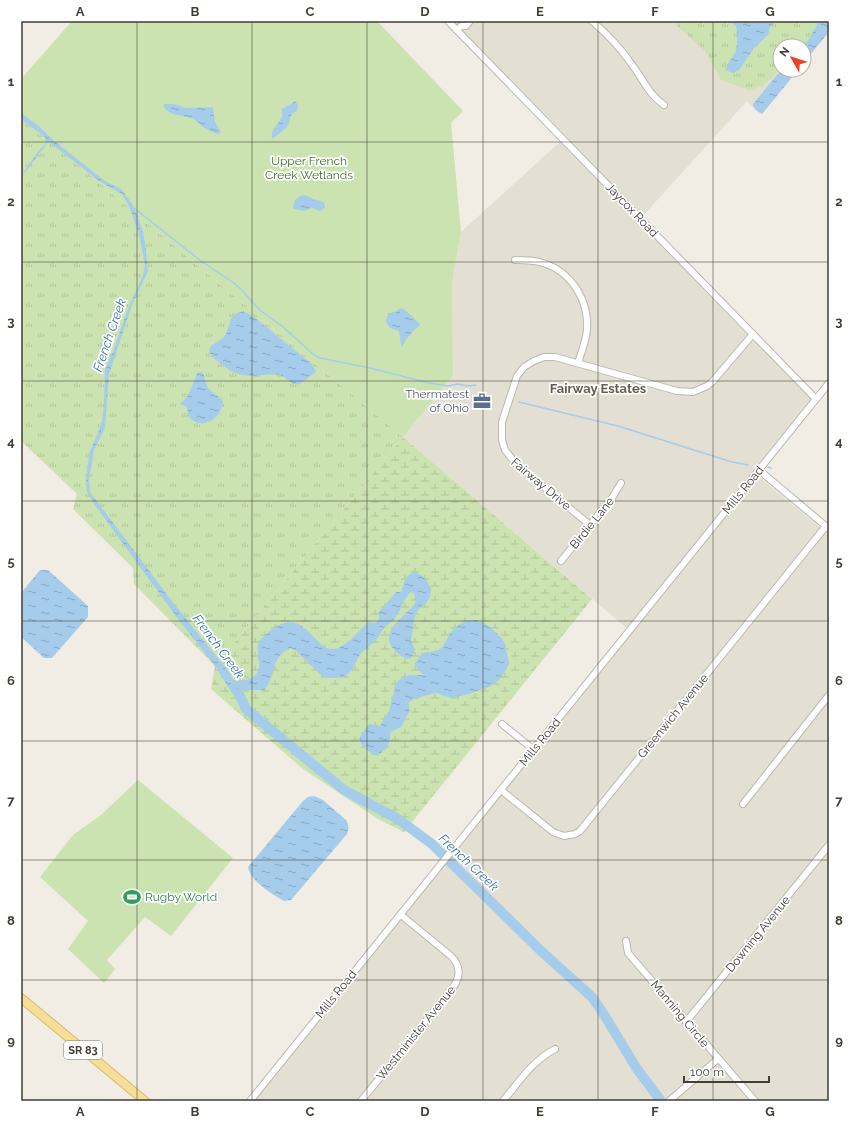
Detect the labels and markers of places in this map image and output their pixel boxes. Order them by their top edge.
place label: Thermatest of Ohio [405,387,469,415]
office icon: Thermatest of Ohio [472,391,492,411]
sports icon: Rugby World [122,887,142,907]
place label: Rugby World [145,890,217,904]

